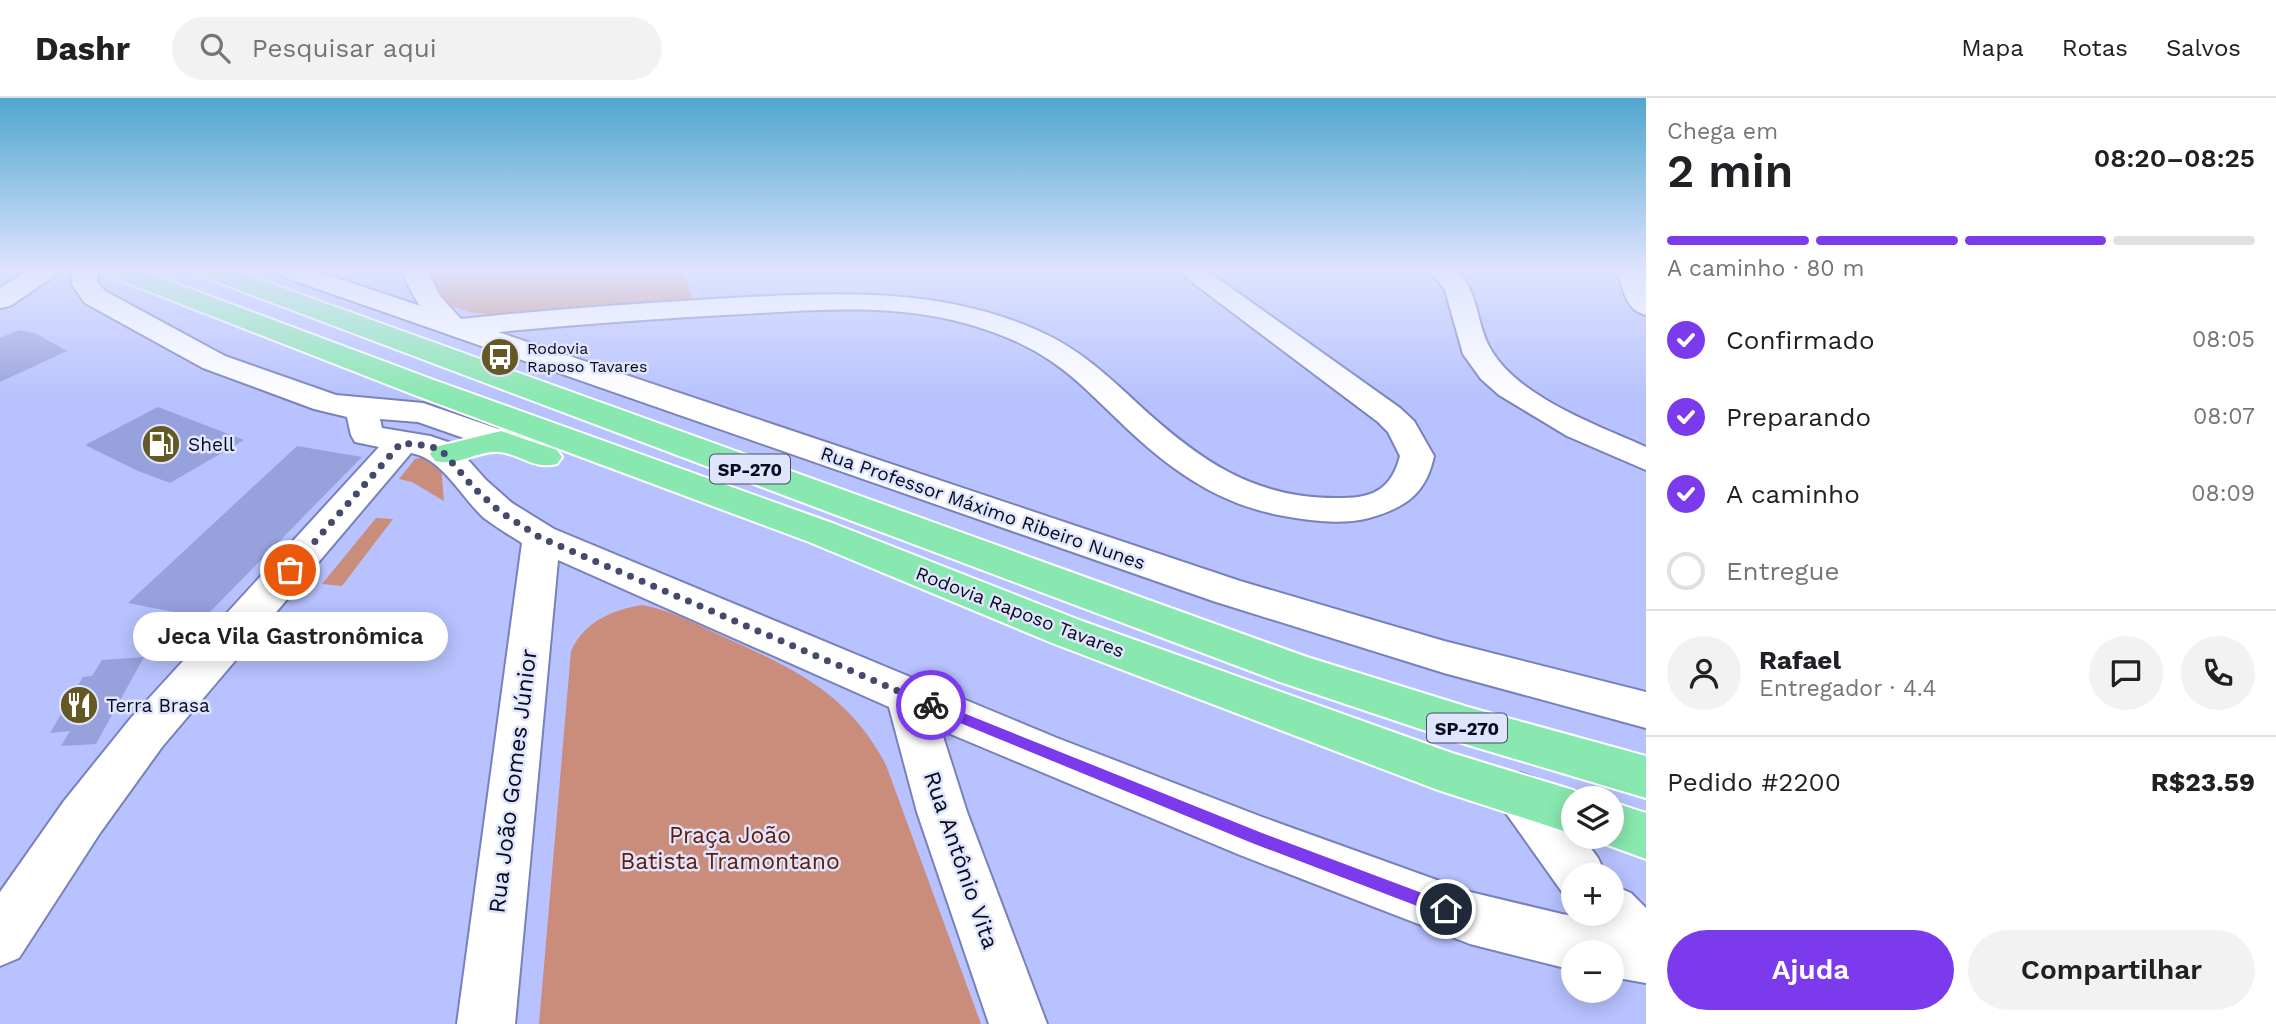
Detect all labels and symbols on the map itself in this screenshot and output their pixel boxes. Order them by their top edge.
bus stop icon: Rodovia Raposo Tavares [479,336,521,378]
place label: Rodovia Raposo Tavares [527,339,647,376]
fuel station icon: Shell [140,423,182,465]
place label: Shell [188,433,235,456]
street label: Rua Professor Máximo Ribeiro Nunes [818,441,1148,575]
road number: SP-270 [710,454,790,484]
pin [260,540,320,600]
street label: Rodovia Raposo Tavares [912,562,1128,662]
callout: Jeca Vila Gastronômica [132,612,448,661]
street label: Rua João Gomes Júnior [483,647,543,915]
courier [896,670,966,740]
restaurant icon: Terra Brasa [58,684,100,726]
place label: Terra Brasa [106,694,210,717]
road number: SP-270 [1427,714,1507,742]
street label: Rua Antônio Vita [918,768,1004,952]
park label: Praça João Batista Tramontano [620,822,840,875]
pin [1416,879,1476,939]

